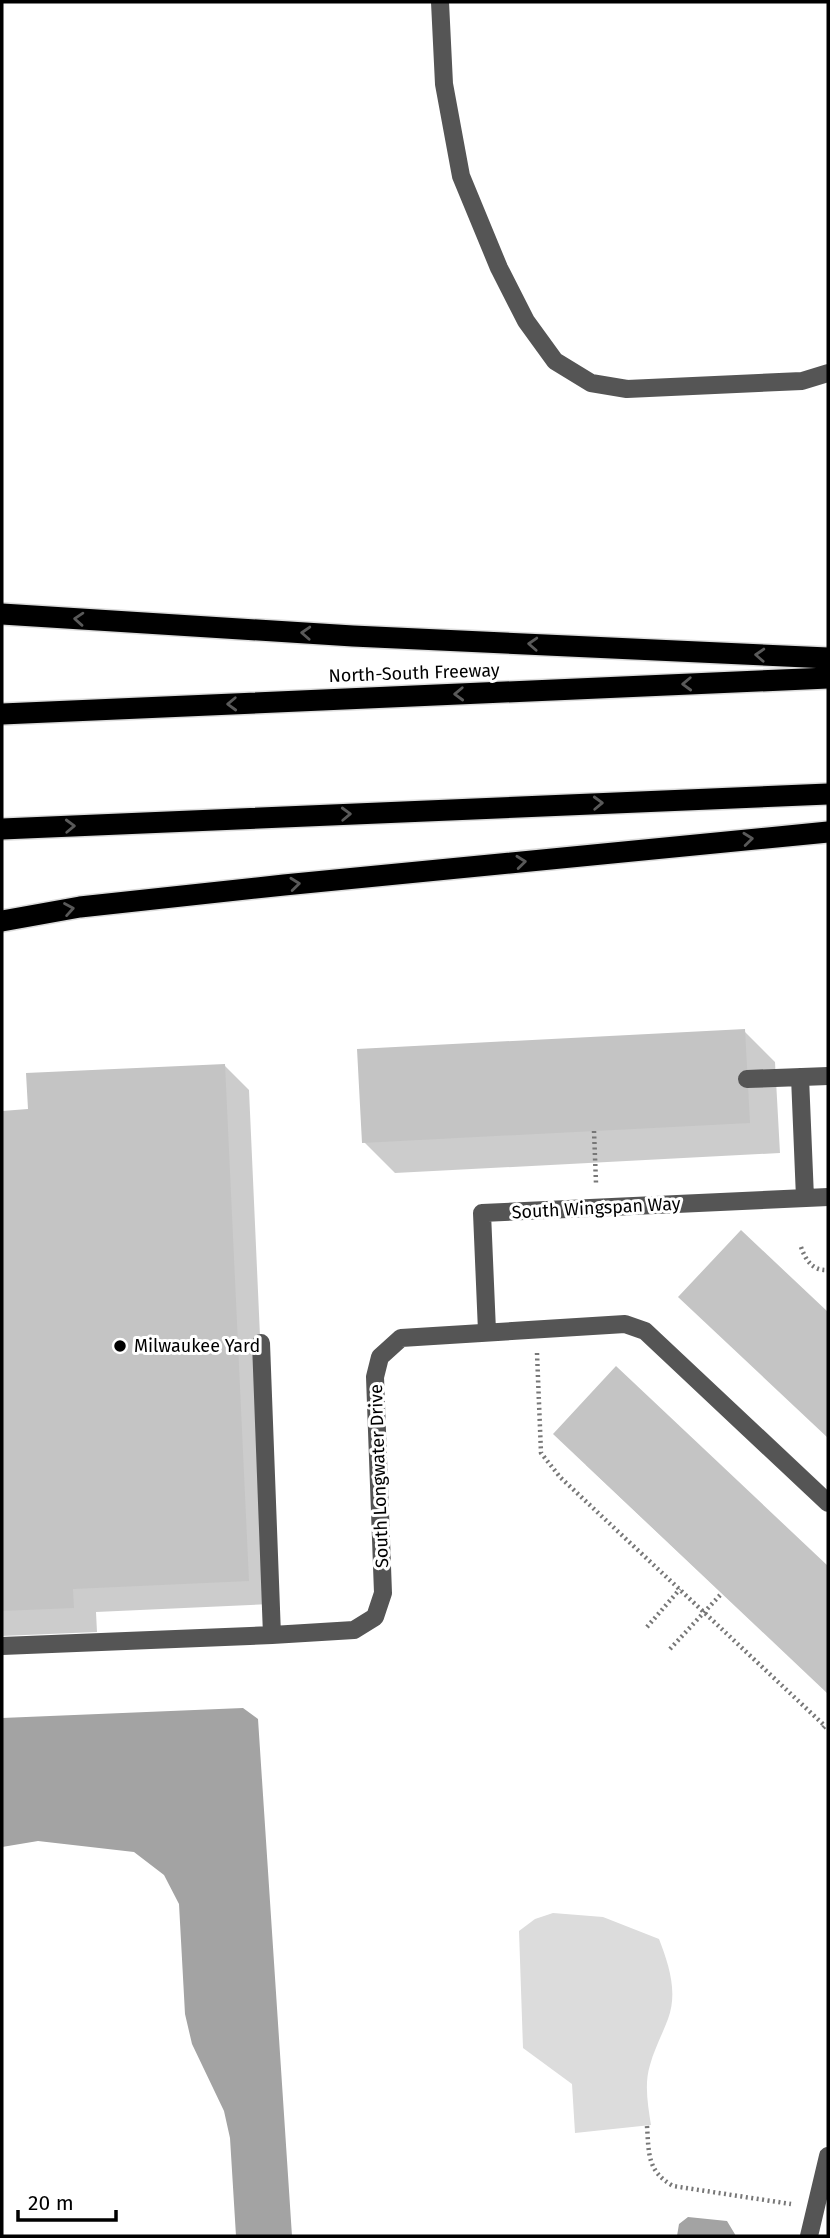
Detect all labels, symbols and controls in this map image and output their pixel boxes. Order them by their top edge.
one-way arrow [73,612,84,627]
one-way arrow [300,626,311,641]
one-way arrow [527,637,538,652]
one-way arrow [754,648,765,663]
street label: North-South Freeway [328,659,500,687]
one-way arrow [681,677,692,692]
one-way arrow [454,687,465,702]
one-way arrow [226,697,237,712]
one-way arrow [593,796,604,811]
one-way arrow [341,807,352,822]
one-way arrow [65,819,76,834]
one-way arrow [742,832,754,847]
one-way arrow [516,854,527,869]
one-way arrow [290,877,301,892]
one-way arrow [63,902,75,917]
street label: South Wingspan Way [511,1193,681,1223]
place label: Milwaukee Yard [134,1335,260,1357]
marker: Milwaukee Yard [112,1338,128,1354]
street label: South Longwater Drive [365,1384,393,1568]
scale bar [18,2178,116,2222]
text: 20 m [28,2190,74,2216]

